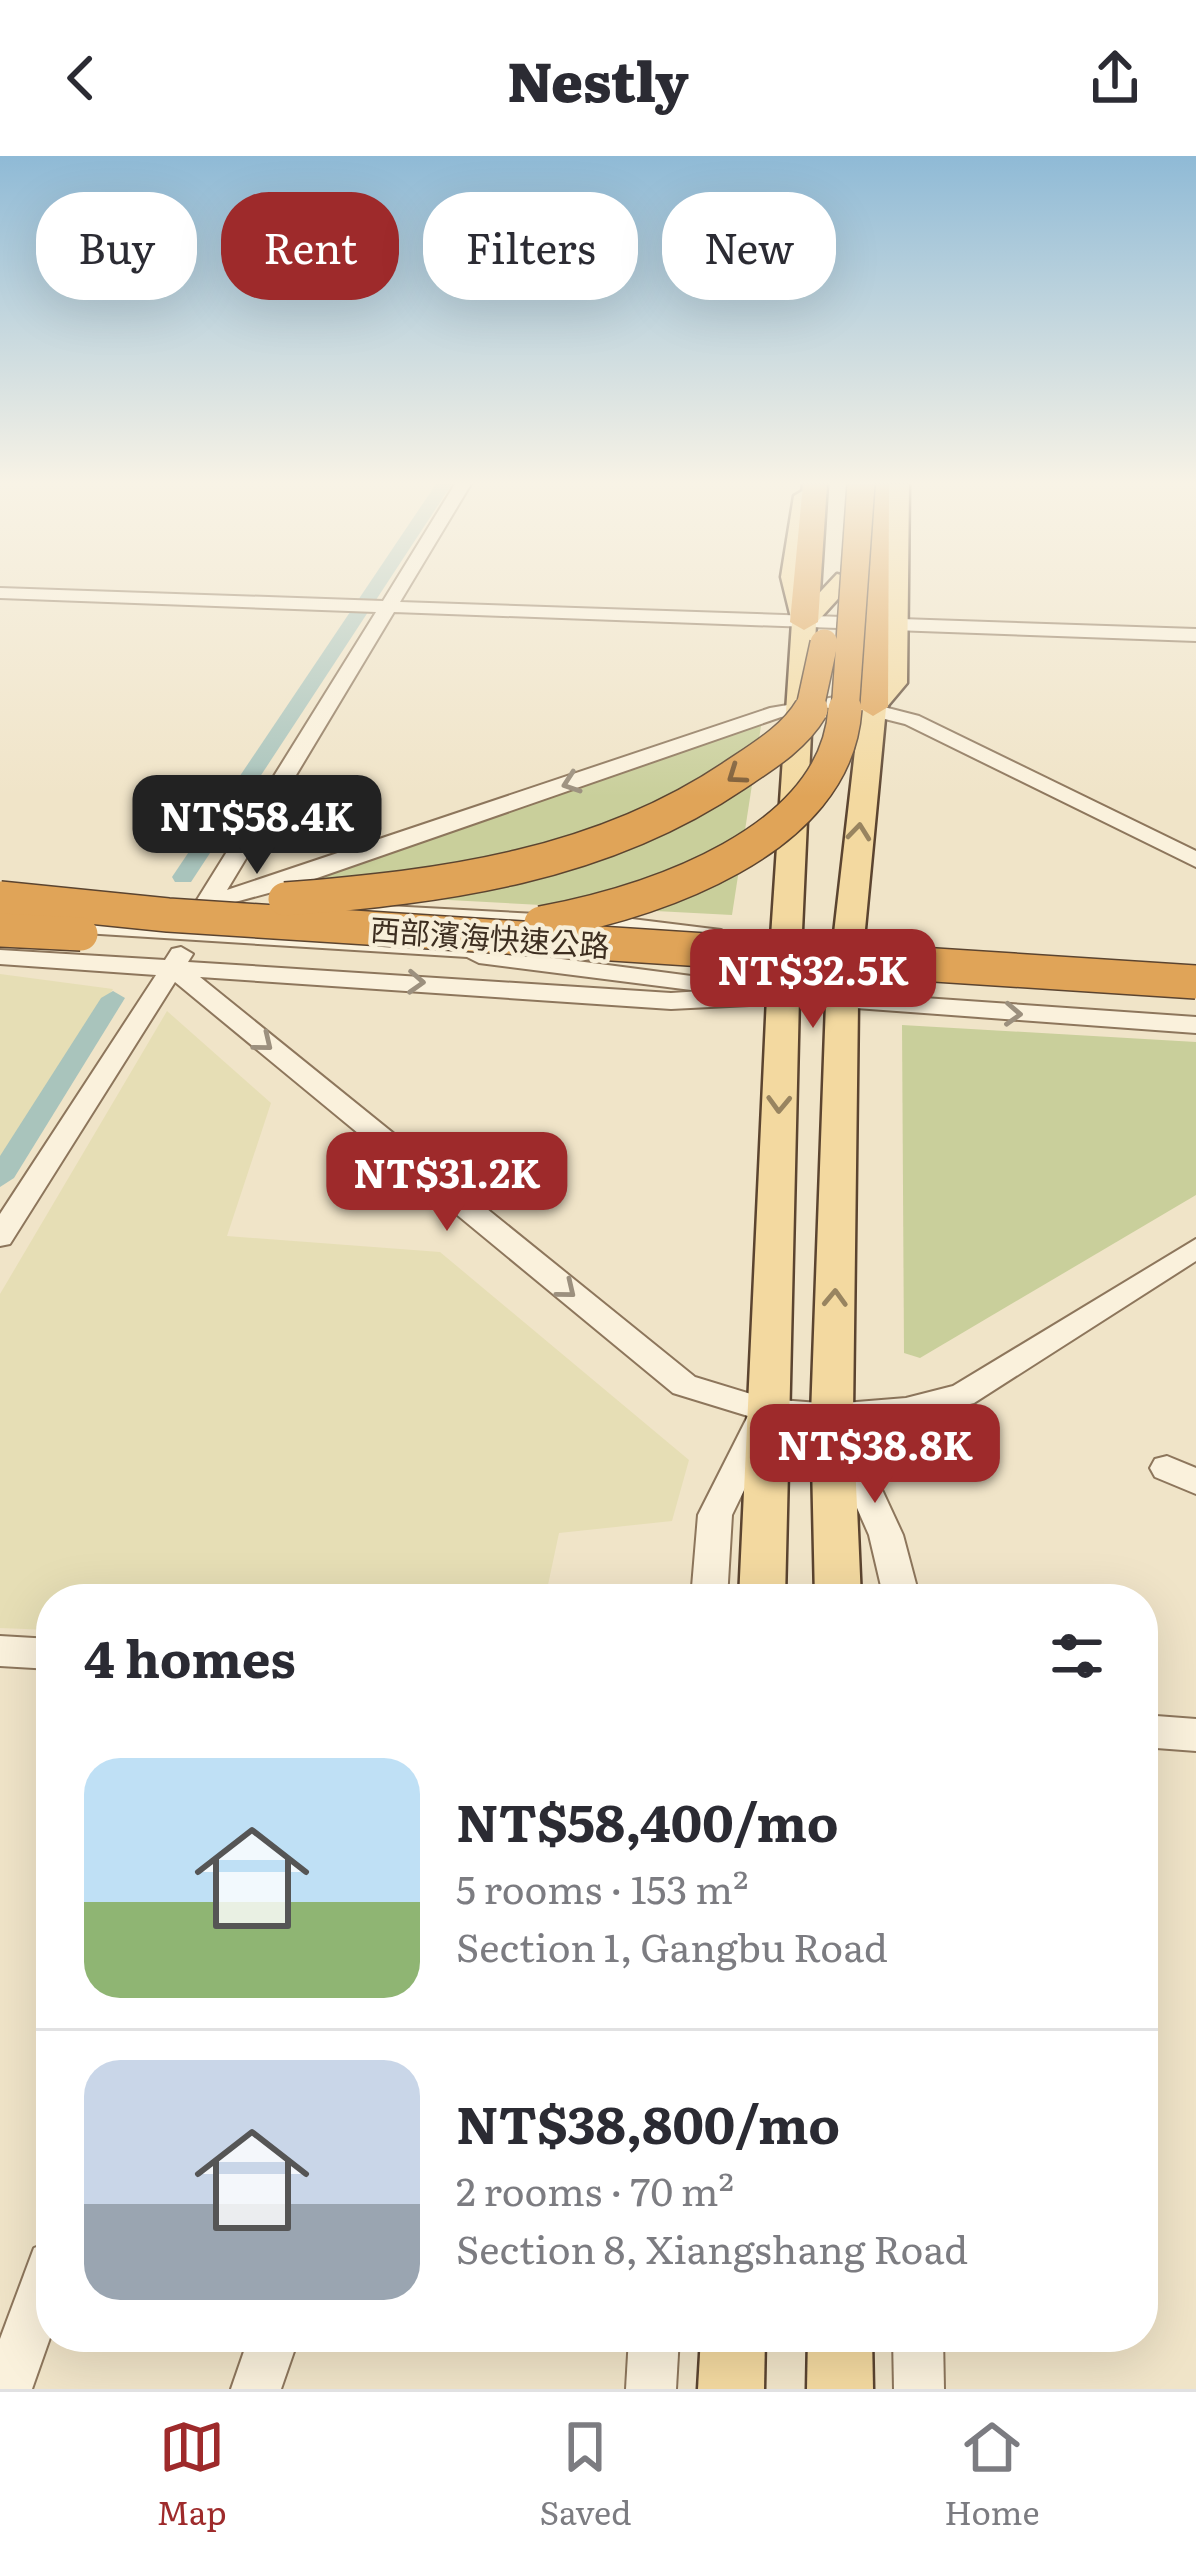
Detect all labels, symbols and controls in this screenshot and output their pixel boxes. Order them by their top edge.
text: Nestly [507,38,689,119]
icon: back [48,45,114,111]
icon: share [1082,45,1148,111]
chip: Buy [36,192,197,300]
chip: Rent [221,192,399,300]
chip: Filters [423,192,638,300]
chip: New [662,192,836,300]
one-way arrow [727,761,749,783]
one-way arrow [562,769,583,793]
pin: NT$58.4K [133,775,381,877]
text: NT$58.4K [159,785,355,843]
one-way arrow [846,822,872,842]
street label: 西部濱海快速公路 [369,906,611,966]
pin: NT$32.5K [689,929,937,1031]
text: NT$32.5K [717,939,909,997]
one-way arrow [407,969,426,995]
one-way arrow [1004,1000,1023,1026]
one-way arrow [251,1029,273,1051]
one-way arrow [766,1095,792,1114]
pin: NT$31.2K [323,1132,571,1234]
text: NT$31.2K [353,1142,541,1200]
one-way arrow [553,1276,575,1297]
one-way arrow [822,1288,848,1307]
pin: NT$38.8K [751,1404,999,1506]
text: NT$38.8K [777,1414,973,1472]
text: 4 homes [84,1618,296,1694]
icon: filters [1044,1623,1110,1689]
text: NT$58,400/mo [456,1782,839,1858]
icon: home [180,1806,324,1950]
text: 5 rooms · 153 m² [456,1858,749,1916]
text: Section 1, Gangbu Road [456,1916,888,1974]
text: NT$38,800/mo [456,2084,840,2160]
icon: home [180,2108,324,2252]
text: 2 rooms · 70 m² [456,2160,734,2218]
text: Section 8, Xiangshang Road [456,2218,968,2276]
tab: Map [156,2414,227,2535]
tab: Saved [540,2414,631,2535]
tab: Home [944,2414,1040,2535]

